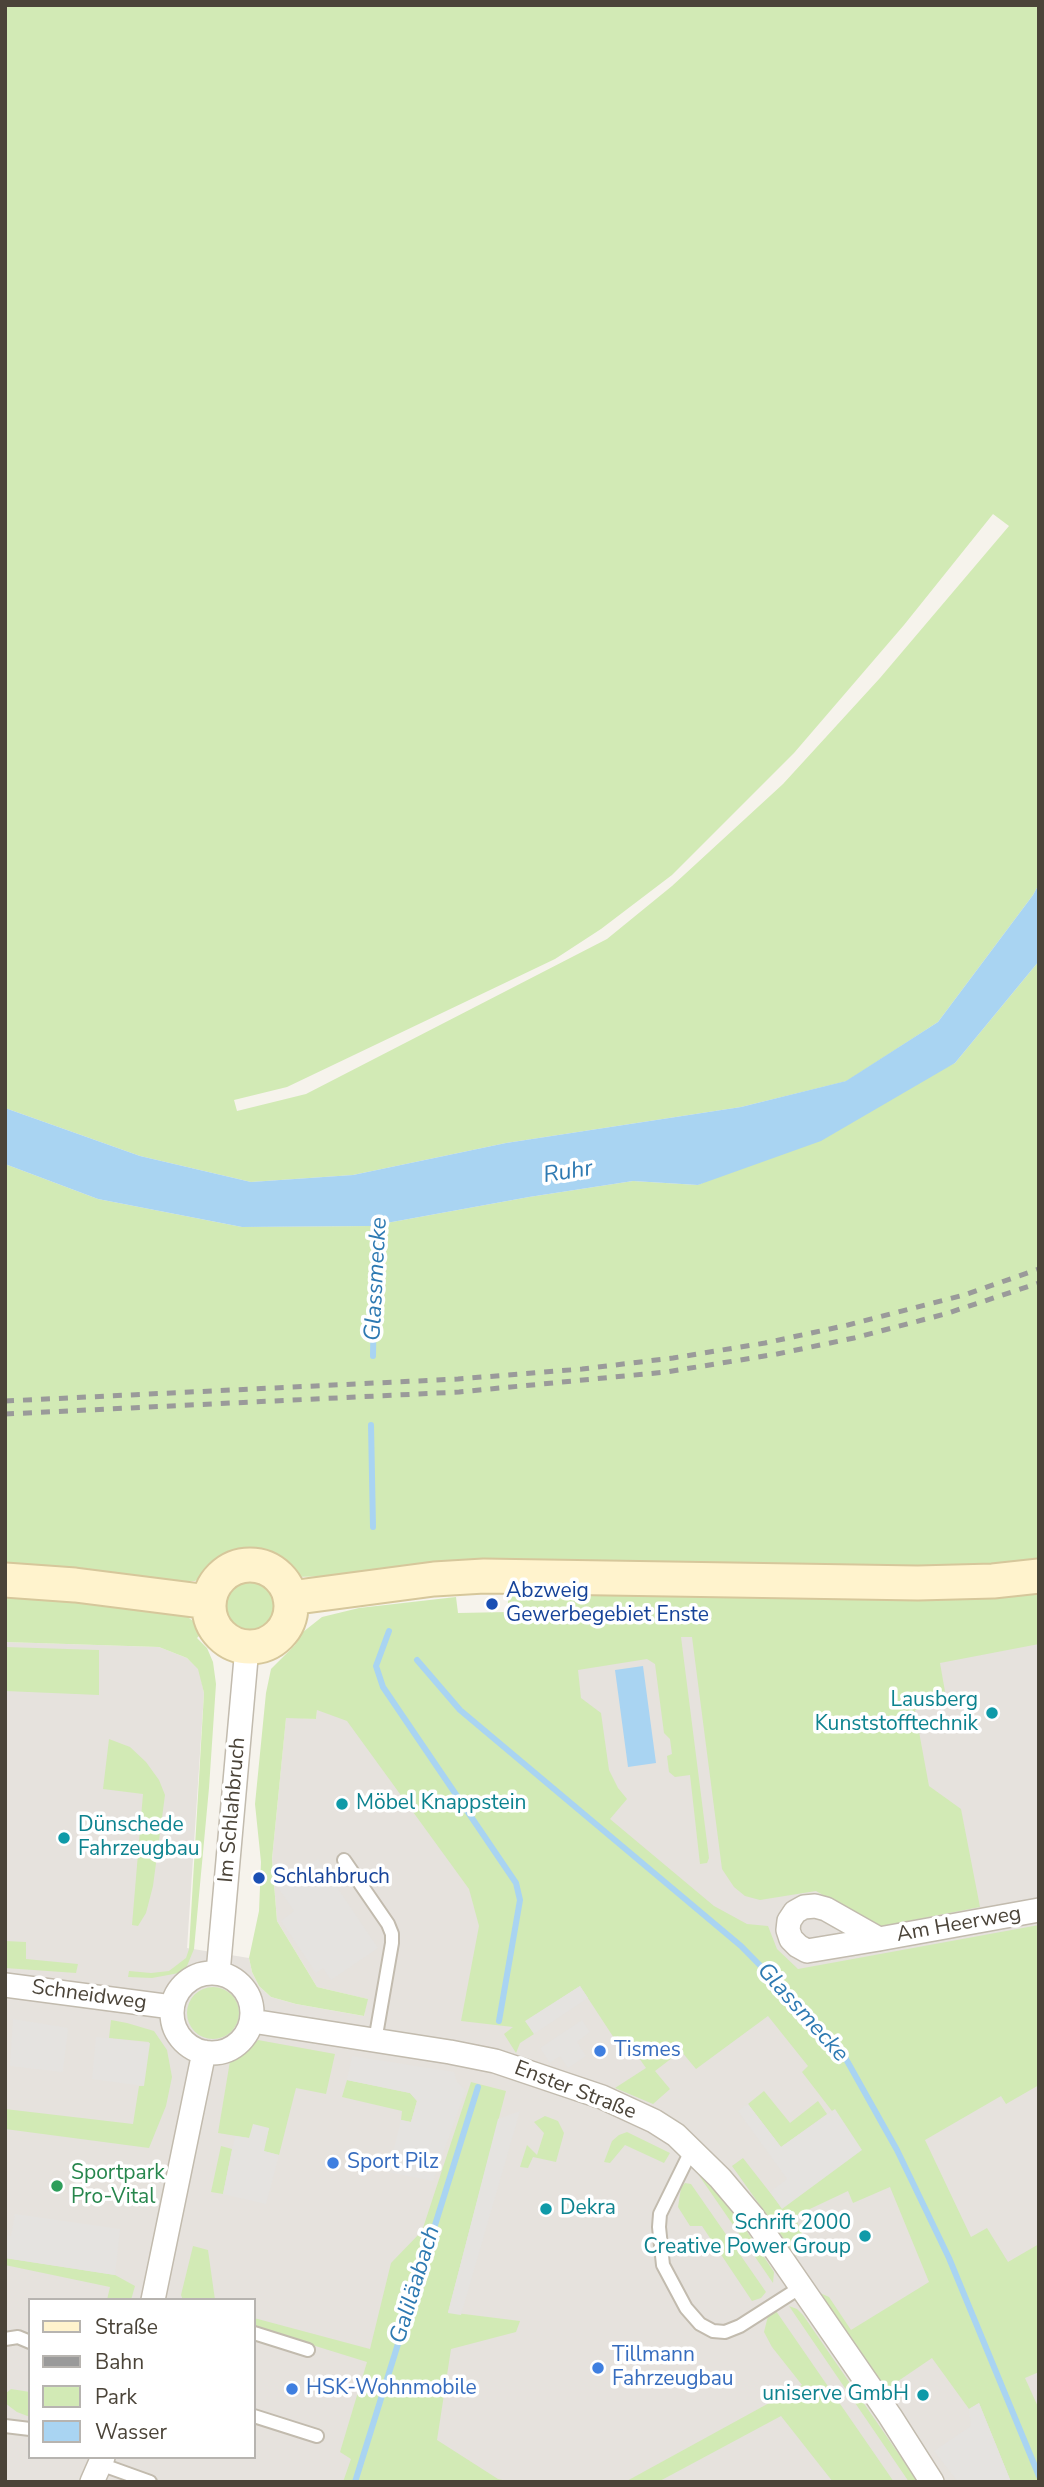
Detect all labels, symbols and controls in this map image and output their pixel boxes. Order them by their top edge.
water label: Ruhr [541,1155,595,1191]
water label: Glassmecke [360,1216,394,1342]
place label: Abzweig Gewerbegebiet Enste [506,1579,709,1629]
marker: Abzweig Gewerbegebiet Enste [484,1596,500,1612]
place label: Lausberg Kunststofftechnik [815,1688,978,1738]
marker: Lausberg Kunststofftechnik [984,1705,1000,1721]
street label: Im Schlahbruch [214,1736,252,1884]
place label: Möbel Knappstein [356,1791,527,1817]
marker: Möbel Knappstein [334,1796,350,1812]
place label: Dünschede Fahrzeugbau [78,1813,200,1863]
marker: Dünschede Fahrzeugbau [56,1830,72,1846]
place label: Schlahbruch [273,1865,390,1891]
marker: Schlahbruch [251,1870,267,1886]
street label: Am Heerweg [895,1902,1023,1948]
water label: Glassmecke [750,1958,854,2068]
street label: Schneidweg [30,1975,148,2017]
place label: Tismes [614,2038,681,2064]
marker: Tismes [592,2043,608,2059]
street label: Enster Straße [511,2056,639,2126]
place label: Sport Pilz [347,2150,439,2176]
marker: Sport Pilz [325,2155,341,2171]
place label: Sportpark Pro-Vital [71,2161,165,2211]
marker: Sportpark Pro-Vital [49,2178,65,2194]
place label: Dekra [560,2196,616,2222]
marker: Dekra [538,2201,554,2217]
place label: Schrift 2000 Creative Power Group [643,2211,851,2261]
water label: Galiläabach [385,2223,447,2347]
marker: Schrift 2000 Creative Power Group [857,2228,873,2244]
legend [28,2298,256,2459]
text: Straße [95,2313,158,2341]
place label: Tillmann Fahrzeugbau [612,2343,734,2393]
text: Bahn [95,2348,144,2376]
marker: Tillmann Fahrzeugbau [590,2360,606,2376]
place label: HSK-Wohnmobile [306,2376,477,2402]
marker: HSK-Wohnmobile [284,2381,300,2397]
place label: uniserve GmbH [762,2382,909,2408]
text: Park [95,2383,137,2411]
marker: uniserve GmbH [915,2387,931,2403]
text: Wasser [95,2418,167,2446]

